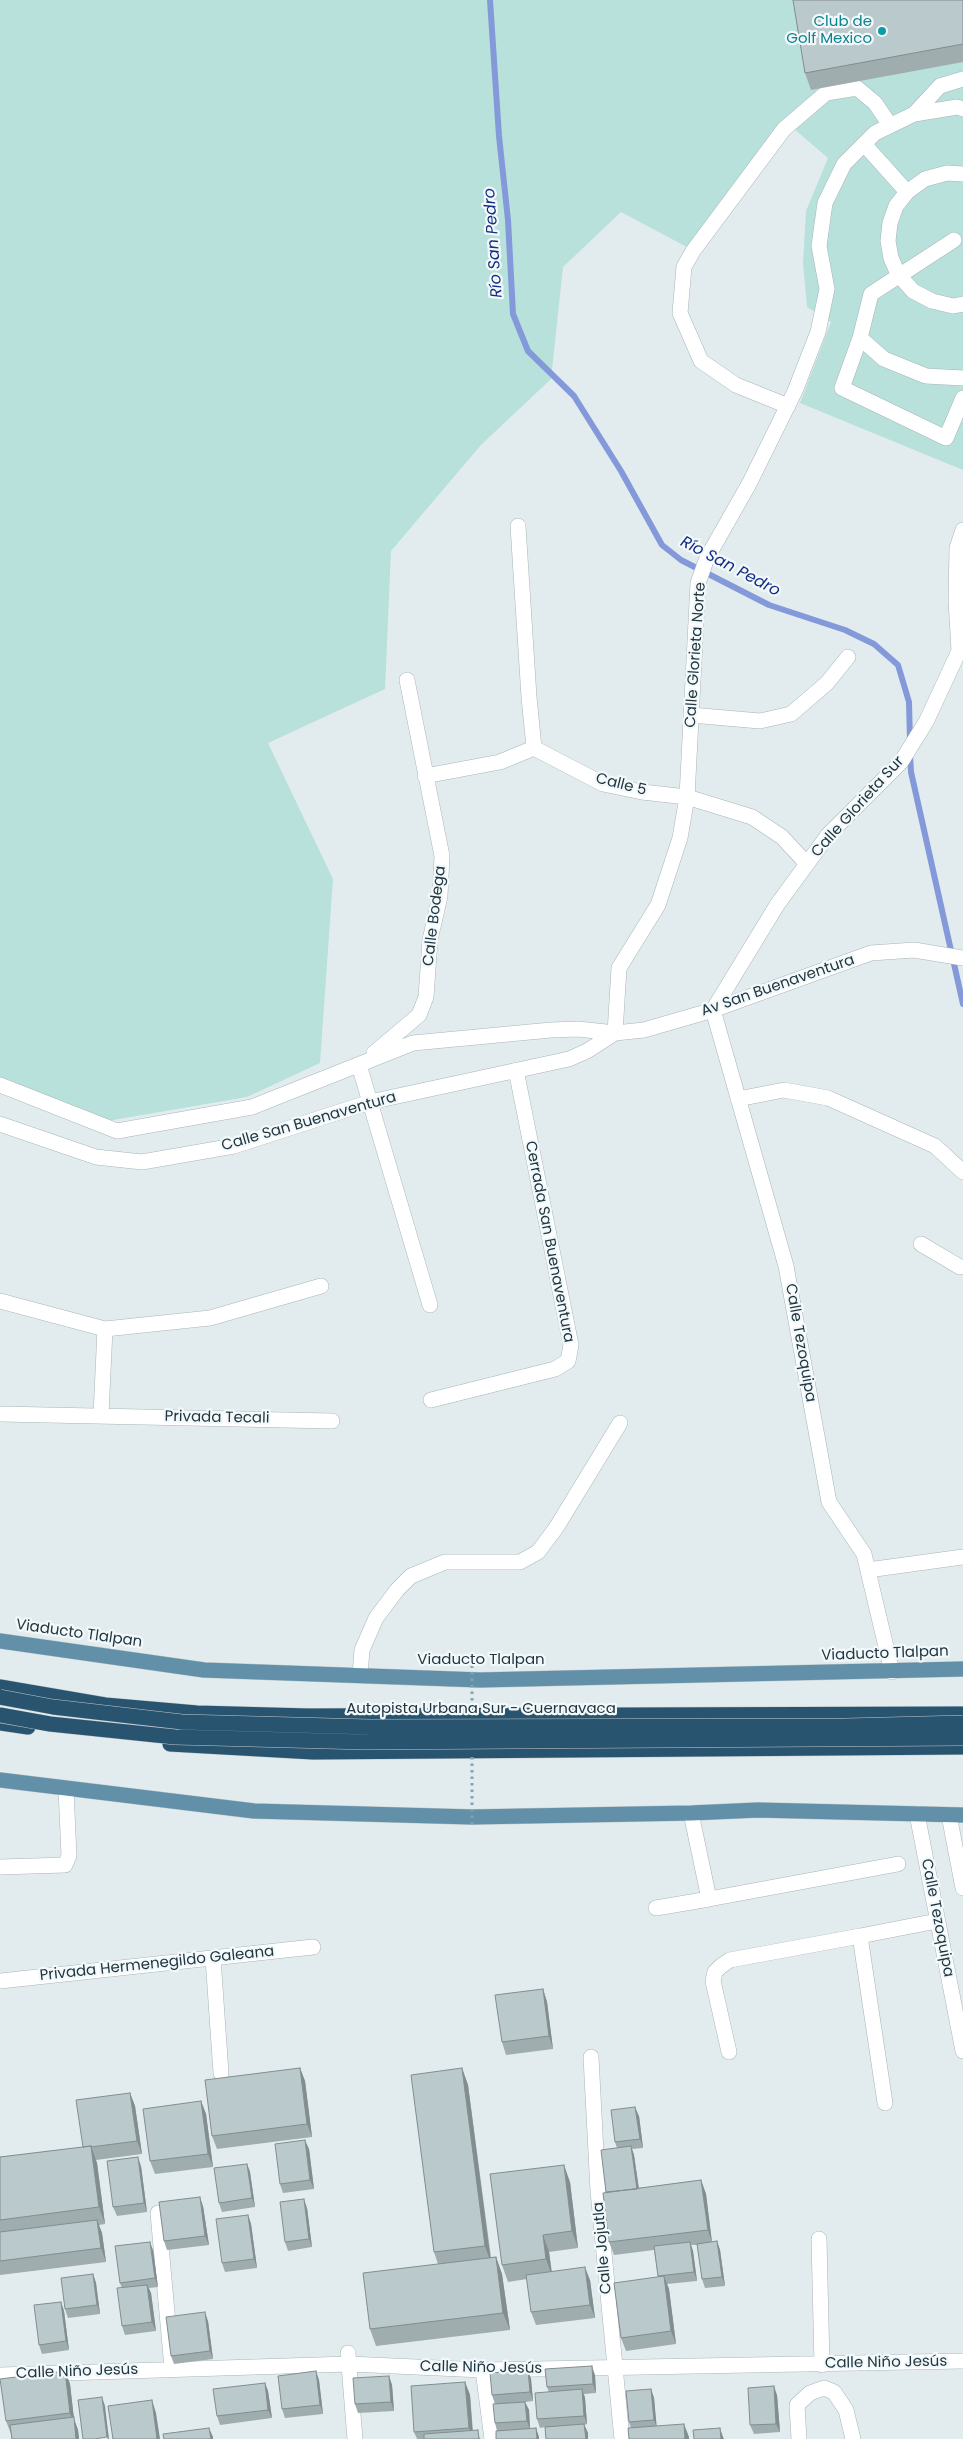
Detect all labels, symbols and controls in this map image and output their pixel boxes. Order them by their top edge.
place label: Club de Golf Mexico [786,13,872,48]
marker: Club de Golf Mexico [876,25,888,37]
water label: Río San Pedro [481,187,507,299]
water label: Río San Pedro [677,533,783,601]
street label: Calle Glorieta Norte [682,582,710,728]
street label: Calle Glorieta Sur [808,753,908,861]
street label: Calle 5 [594,770,648,800]
street label: Calle Bodega [420,865,450,967]
street label: Av San Buenaventura [699,951,857,1021]
street label: Calle San Buenaventura [220,1088,398,1156]
street label: Cerrada San Buenaventura [521,1140,577,1344]
street label: Calle Tezoquipa [781,1282,819,1404]
street label: Privada Tecali [164,1408,270,1428]
street label: Viaducto Tlalpan [15,1616,143,1652]
street label: Viaducto Tlalpan [821,1643,949,1665]
street label: Viaducto Tlalpan [417,1651,545,1669]
street label: Autopista Urbana Sur - Cuernavaca [346,1700,616,1718]
street label: Calle Tezoquipa [917,1857,957,1979]
street label: Privada Hermenegildo Galeana [39,1943,275,1985]
street label: Calle Jojutla [590,2201,616,2295]
street label: Calle Niño Jesús [825,2353,947,2373]
street label: Calle Niño Jesús [420,2358,542,2378]
street label: Calle Niño Jesús [16,2361,138,2383]

